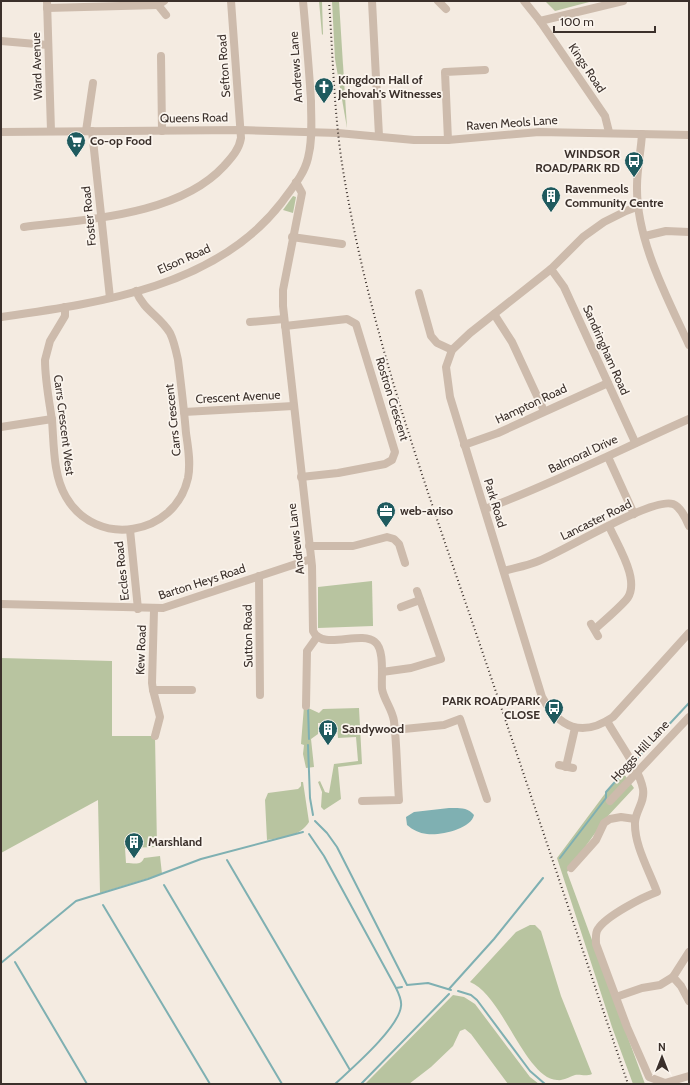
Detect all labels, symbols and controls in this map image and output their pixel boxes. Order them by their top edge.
scale bar [554,8,655,34]
text: 100 m [560,14,594,29]
street label: Andrews Lane [286,31,305,103]
street label: Ward Avenue [28,32,45,100]
street label: Sefton Road [214,34,233,98]
street label: Kings Road [566,40,609,95]
place label: Kingdom Hall of Jehovah's Witnesses [337,72,442,101]
church icon: Kingdom Hall of Jehovah's Witnesses [313,76,335,104]
street label: Queens Road [160,109,228,126]
street label: Raven Meols Lane [466,112,558,133]
supermarket icon: Co-op Food [65,130,87,158]
place label: Co-op Food [90,133,152,148]
place label: WINDSOR ROAD/PARK RD [535,146,620,175]
bus stop icon: WINDSOR ROAD/PARK RD [623,150,645,178]
place label: Ravenmeols Community Centre [565,181,663,210]
street label: Foster Road [78,185,99,247]
building icon: Ravenmeols Community Centre [540,185,562,213]
street label: Elson Road [155,240,213,277]
street label: Sandringham Road [580,303,633,397]
street label: Rostron Crescent [373,355,412,442]
street label: Carrs Crescent West [51,374,78,476]
street label: Hampton Road [493,380,569,427]
street label: Carrs Crescent [161,383,184,457]
street label: Crescent Avenue [195,387,281,406]
street label: Balmoral Drive [546,431,620,476]
street label: Park Road [481,477,510,529]
street label: Lancaster Road [558,496,634,543]
office icon: web-aviso [375,500,397,528]
street label: Andrews Lane [284,503,307,575]
place label: web-aviso [400,503,453,518]
street label: Eccles Road [111,540,132,602]
street label: Barton Heys Road [156,560,247,603]
street label: Sutton Road [239,604,256,668]
street label: Kew Road [132,625,149,675]
place label: PARK ROAD/PARK CLOSE [442,693,540,722]
bus stop icon: PARK ROAD/PARK CLOSE [543,697,565,725]
street label: Hoggs Hill Lane [607,717,672,784]
building icon: Sandywood [317,718,339,746]
place label: Sandywood [342,721,404,736]
building icon: Marshland [123,831,145,859]
place label: Marshland [148,834,202,849]
north arrow [642,1037,682,1077]
text: N [658,1040,666,1054]

